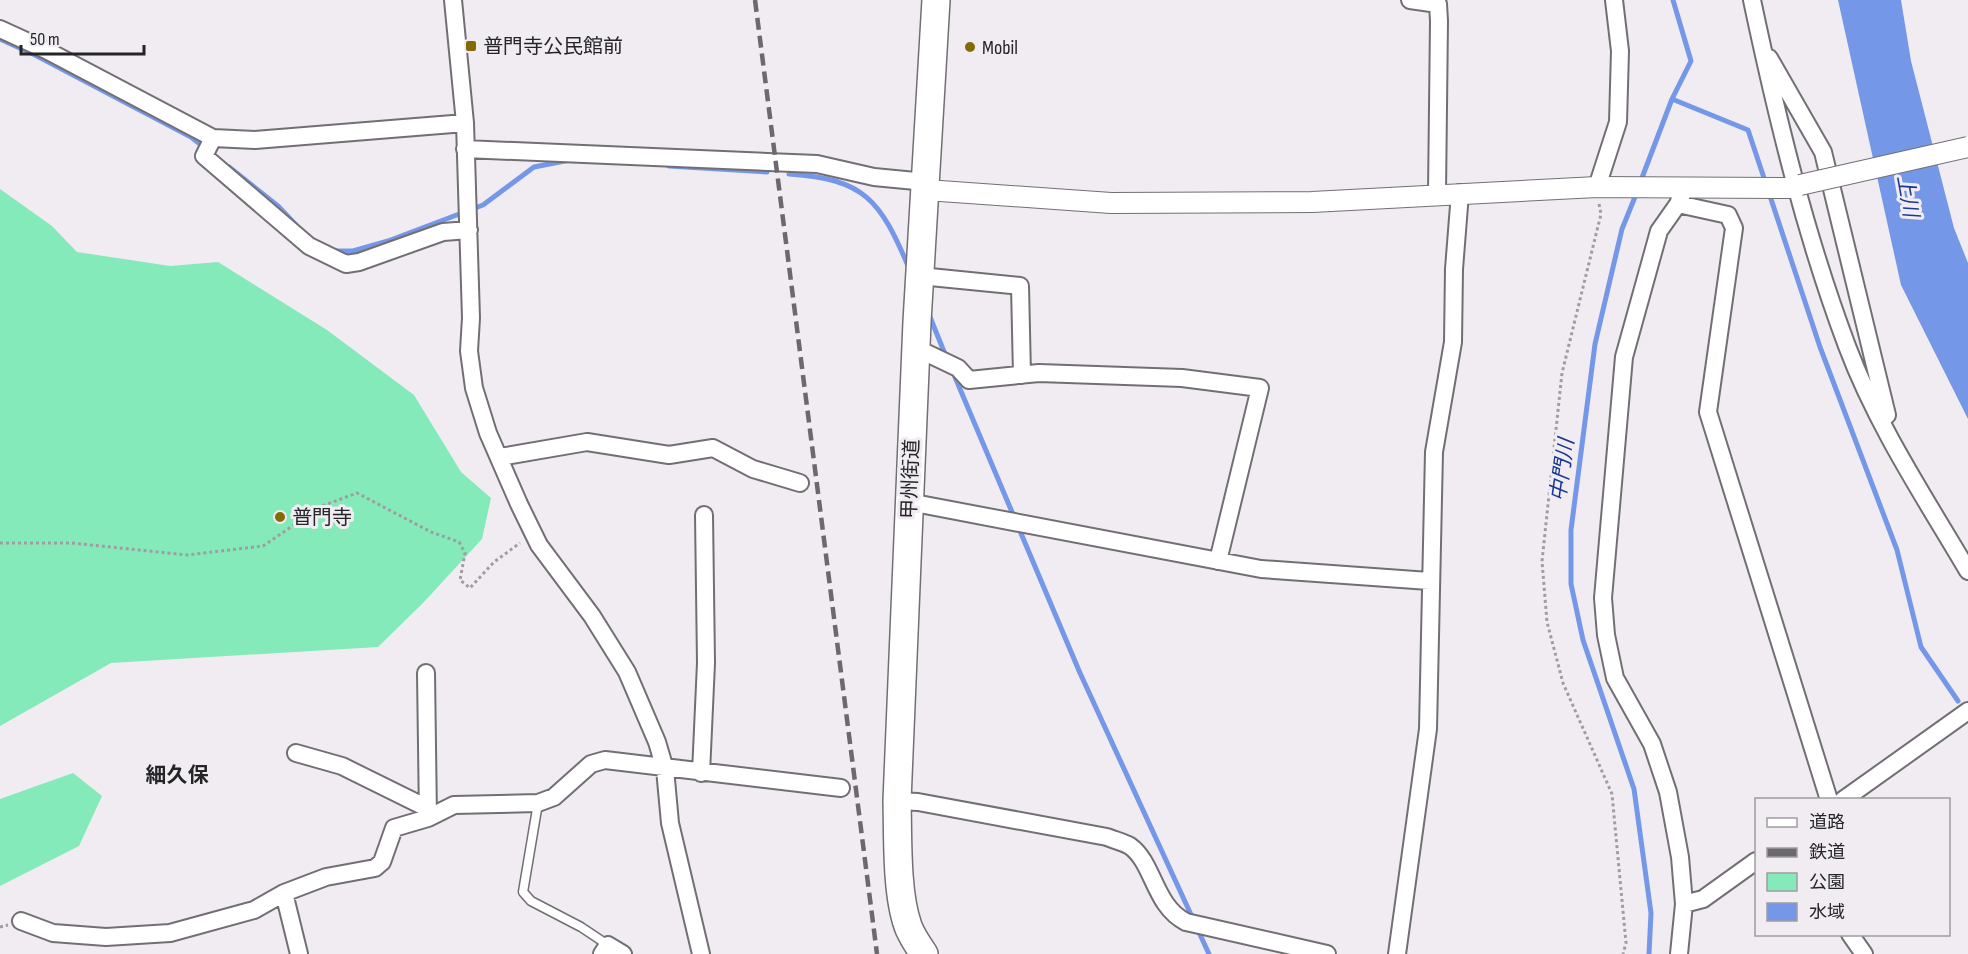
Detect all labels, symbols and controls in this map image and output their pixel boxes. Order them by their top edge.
scale bar [21,18,144,56]
text: 50 m [30,29,60,50]
place label: 普門寺公民館前 [483,35,623,59]
place label: Mobil [982,36,1018,60]
marker: 普門寺公民館前 [464,39,478,53]
marker: Mobil [963,40,977,54]
water label: 上川 [1892,173,1924,221]
water label: 中門川 [1546,435,1580,503]
street label: 甲州街道 [898,439,924,519]
place label: 普門寺 [292,506,352,530]
marker: 普門寺 [273,510,287,524]
district label: 細久保 [146,763,209,788]
legend [1755,798,1950,936]
text: 道路 [1809,812,1845,833]
text: 鉄道 [1809,842,1845,863]
text: 公園 [1809,872,1845,893]
text: 水域 [1809,902,1845,923]

